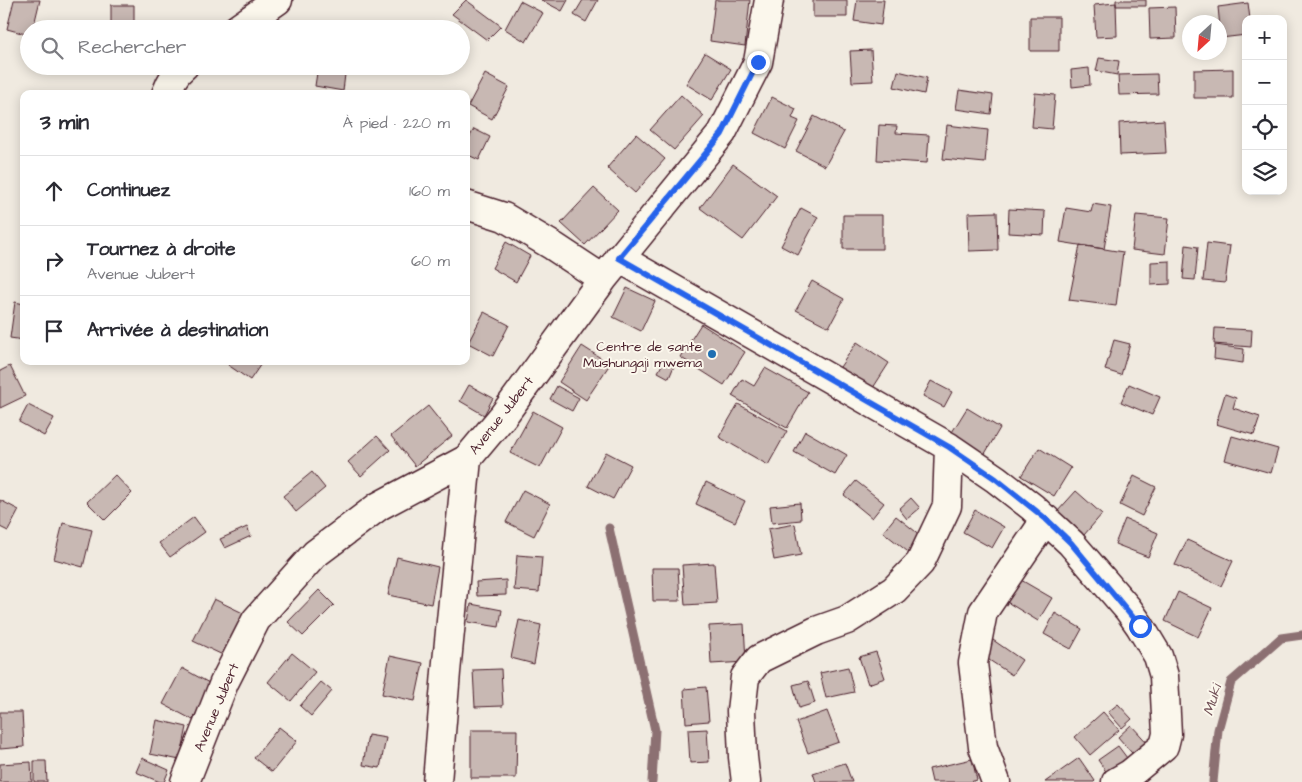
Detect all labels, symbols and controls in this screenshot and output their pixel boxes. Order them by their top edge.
north arrow [1182,15,1227,60]
map controls [1242,15,1287,195]
button: + [1242,15,1287,60]
search box [20,20,470,75]
icon: search [38,34,66,62]
text: Rechercher [78,34,186,61]
route end [747,51,770,74]
button: − [1242,60,1287,105]
button: locate [1242,105,1287,150]
text: 3 min [40,108,89,137]
text: À pied · 220 m [343,112,450,134]
button: layers [1242,150,1287,195]
icon: ahead [40,177,68,205]
text: Continuez [87,177,170,204]
text: 160 m [409,180,450,202]
text: Tournez à droite [87,236,235,263]
icon: right [40,247,68,275]
text: 60 m [411,250,450,272]
text: Avenue Jubert [87,263,195,285]
icon: arrive [40,317,68,345]
text: Arrivée à destination [87,317,268,344]
place label: Centre de sante Mushungaji mwema [583,337,702,373]
marker: Centre de sante Mushungaji mwema [706,348,718,360]
street label: Avenue Jubert [465,372,539,459]
route start [1129,615,1152,638]
street label: Avenue Jubert [189,660,245,755]
water label: Muki [1198,680,1228,718]

